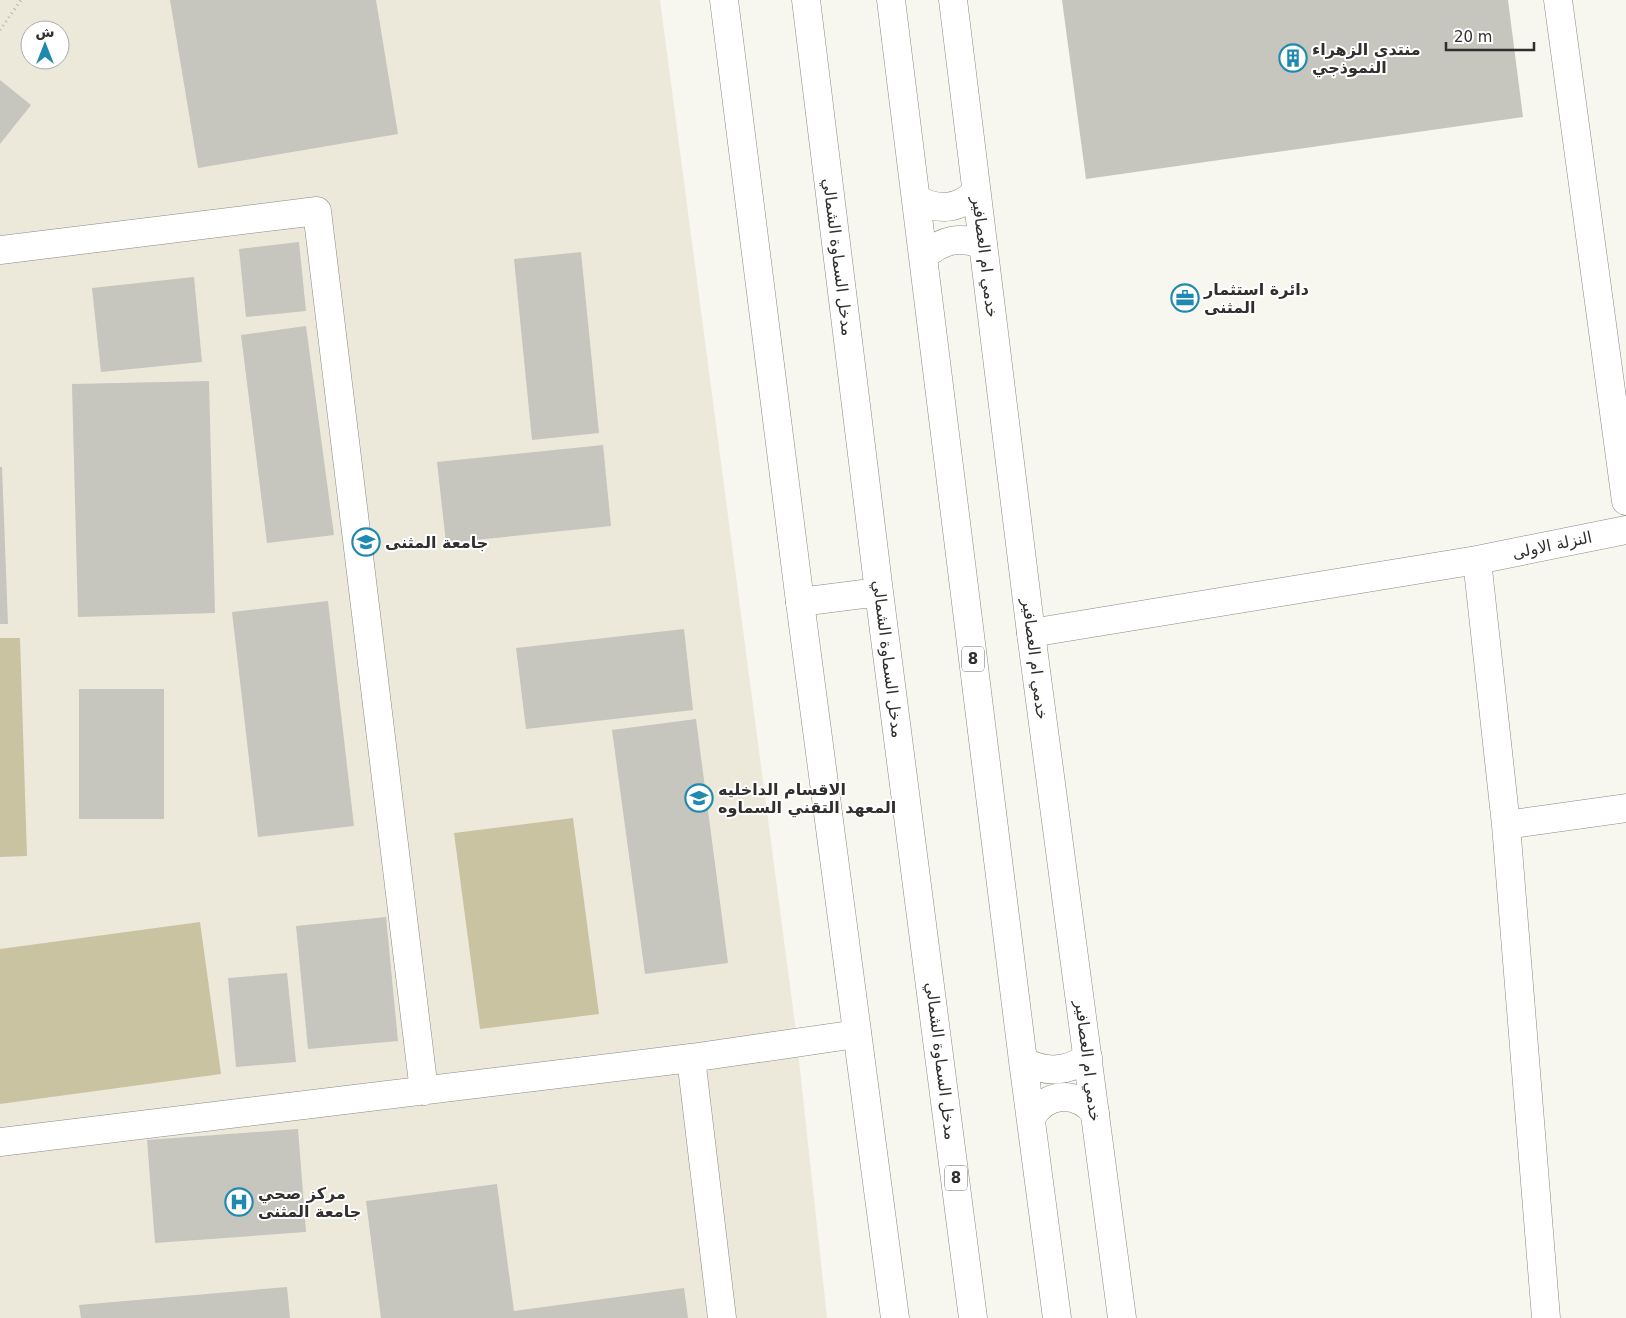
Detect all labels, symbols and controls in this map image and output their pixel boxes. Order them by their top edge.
north arrow [20,20,70,70]
scale bar [1446,20,1534,52]
text: ش [35,24,55,40]
text: 20 m [1454,28,1492,46]
place label: منتدى الزهراء النموذجي [1312,40,1421,78]
building icon: منتدى الزهراء النموذجي [1278,43,1308,73]
street label: مدخل السماوة الشمالي [818,177,857,337]
street label: خدمي ام العصافير [967,194,1002,319]
place label: دائرة استثمار المثنى [1203,280,1309,317]
office icon: دائرة استثمار المثنى [1170,283,1200,313]
school or university icon: جامعة المثنى [351,527,381,557]
street label: النزلة الاولى [1510,527,1594,564]
place label: جامعة المثنى [385,533,488,552]
street label: مدخل السماوة الشمالي [868,579,907,739]
street label: خدمي ام العصافير [1017,596,1052,721]
road number: 8 [962,646,984,672]
place label: الاقسام الداخليه المعهد التقني السماوه [718,780,896,818]
school or university icon: الاقسام الداخليه المعهد التقني السماوه [684,783,714,813]
street label: مدخل السماوة الشمالي [921,981,960,1141]
street label: خدمي ام العصافير [1070,998,1105,1123]
road number: 8 [945,1166,967,1190]
place label: مركز صحي جامعة المثنى [258,1184,361,1221]
hospital icon: مركز صحي جامعة المثنى [224,1187,254,1217]

